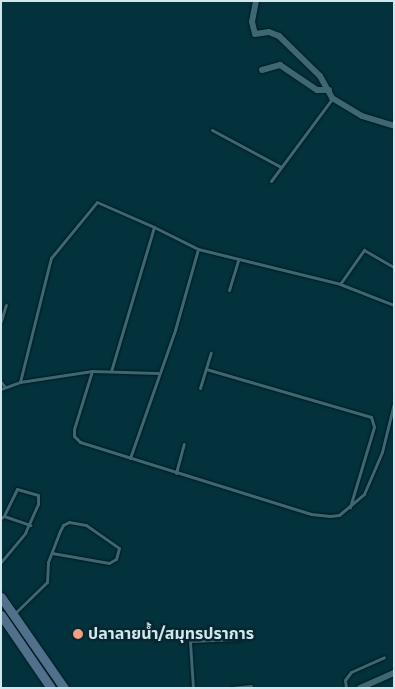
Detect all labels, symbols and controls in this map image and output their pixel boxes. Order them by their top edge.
place label: ปลาลายน้ำ/สมุทรปราการ [88,624,254,644]
marker: ปลาลายน้ำ/สมุทรปราการ [72,628,84,640]

